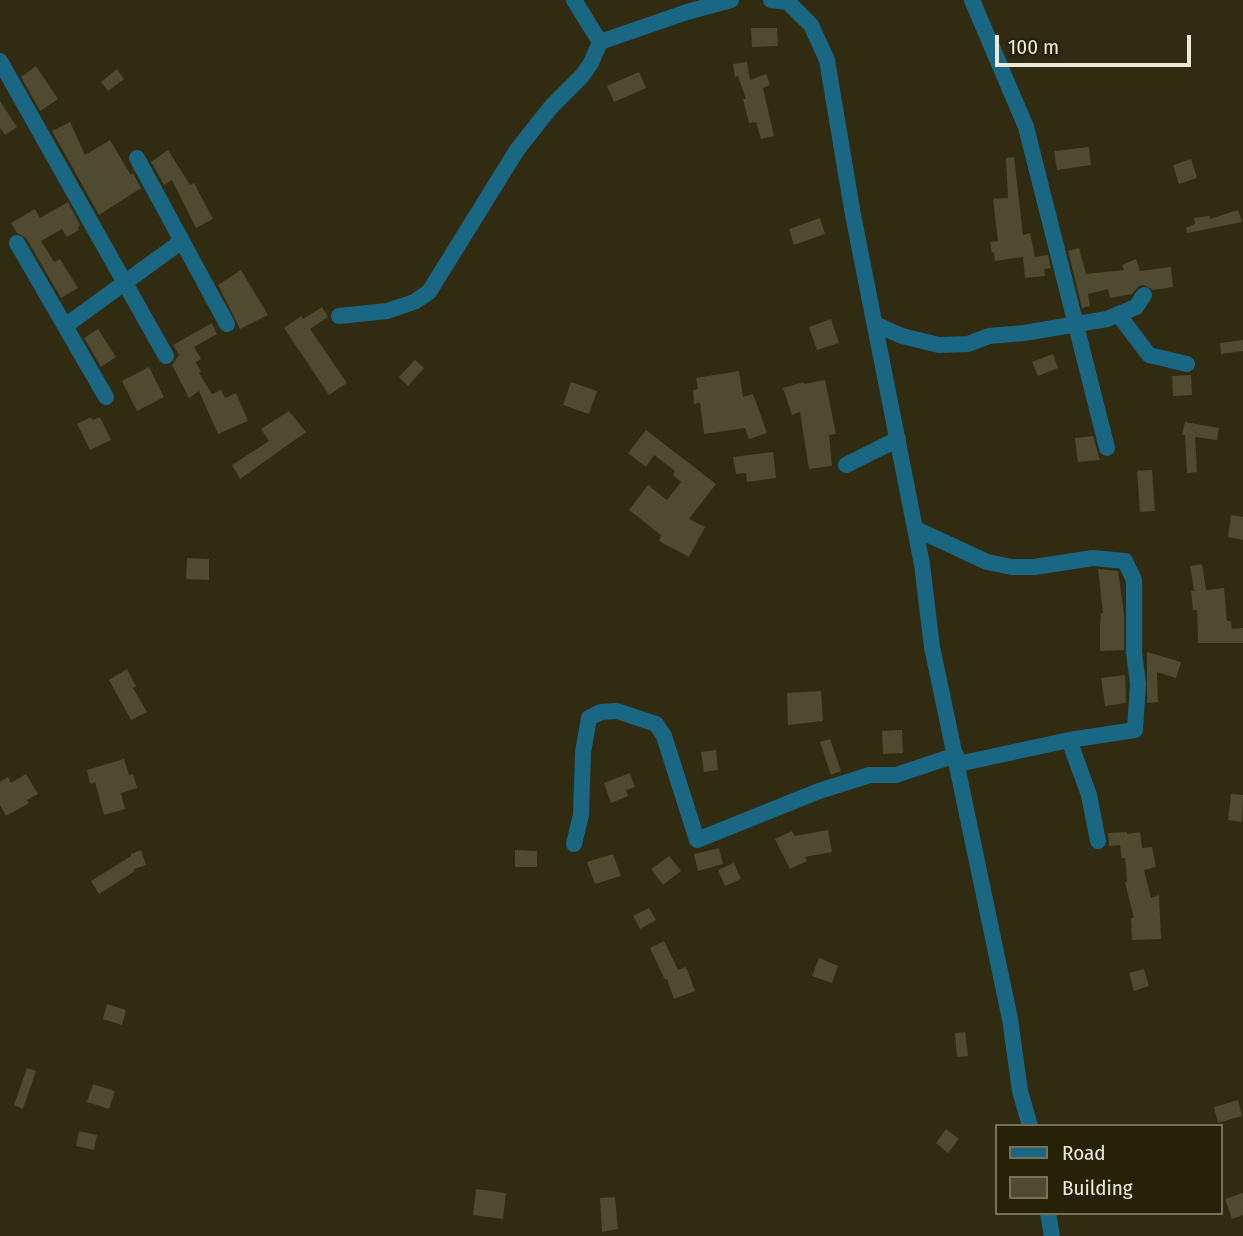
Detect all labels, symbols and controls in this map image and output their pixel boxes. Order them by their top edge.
scale bar [998,21,1194,65]
text: 100 m [1008,34,1059,60]
legend [995,1124,1222,1215]
text: Road [1062,1140,1106,1166]
text: Building [1062,1175,1133,1201]

